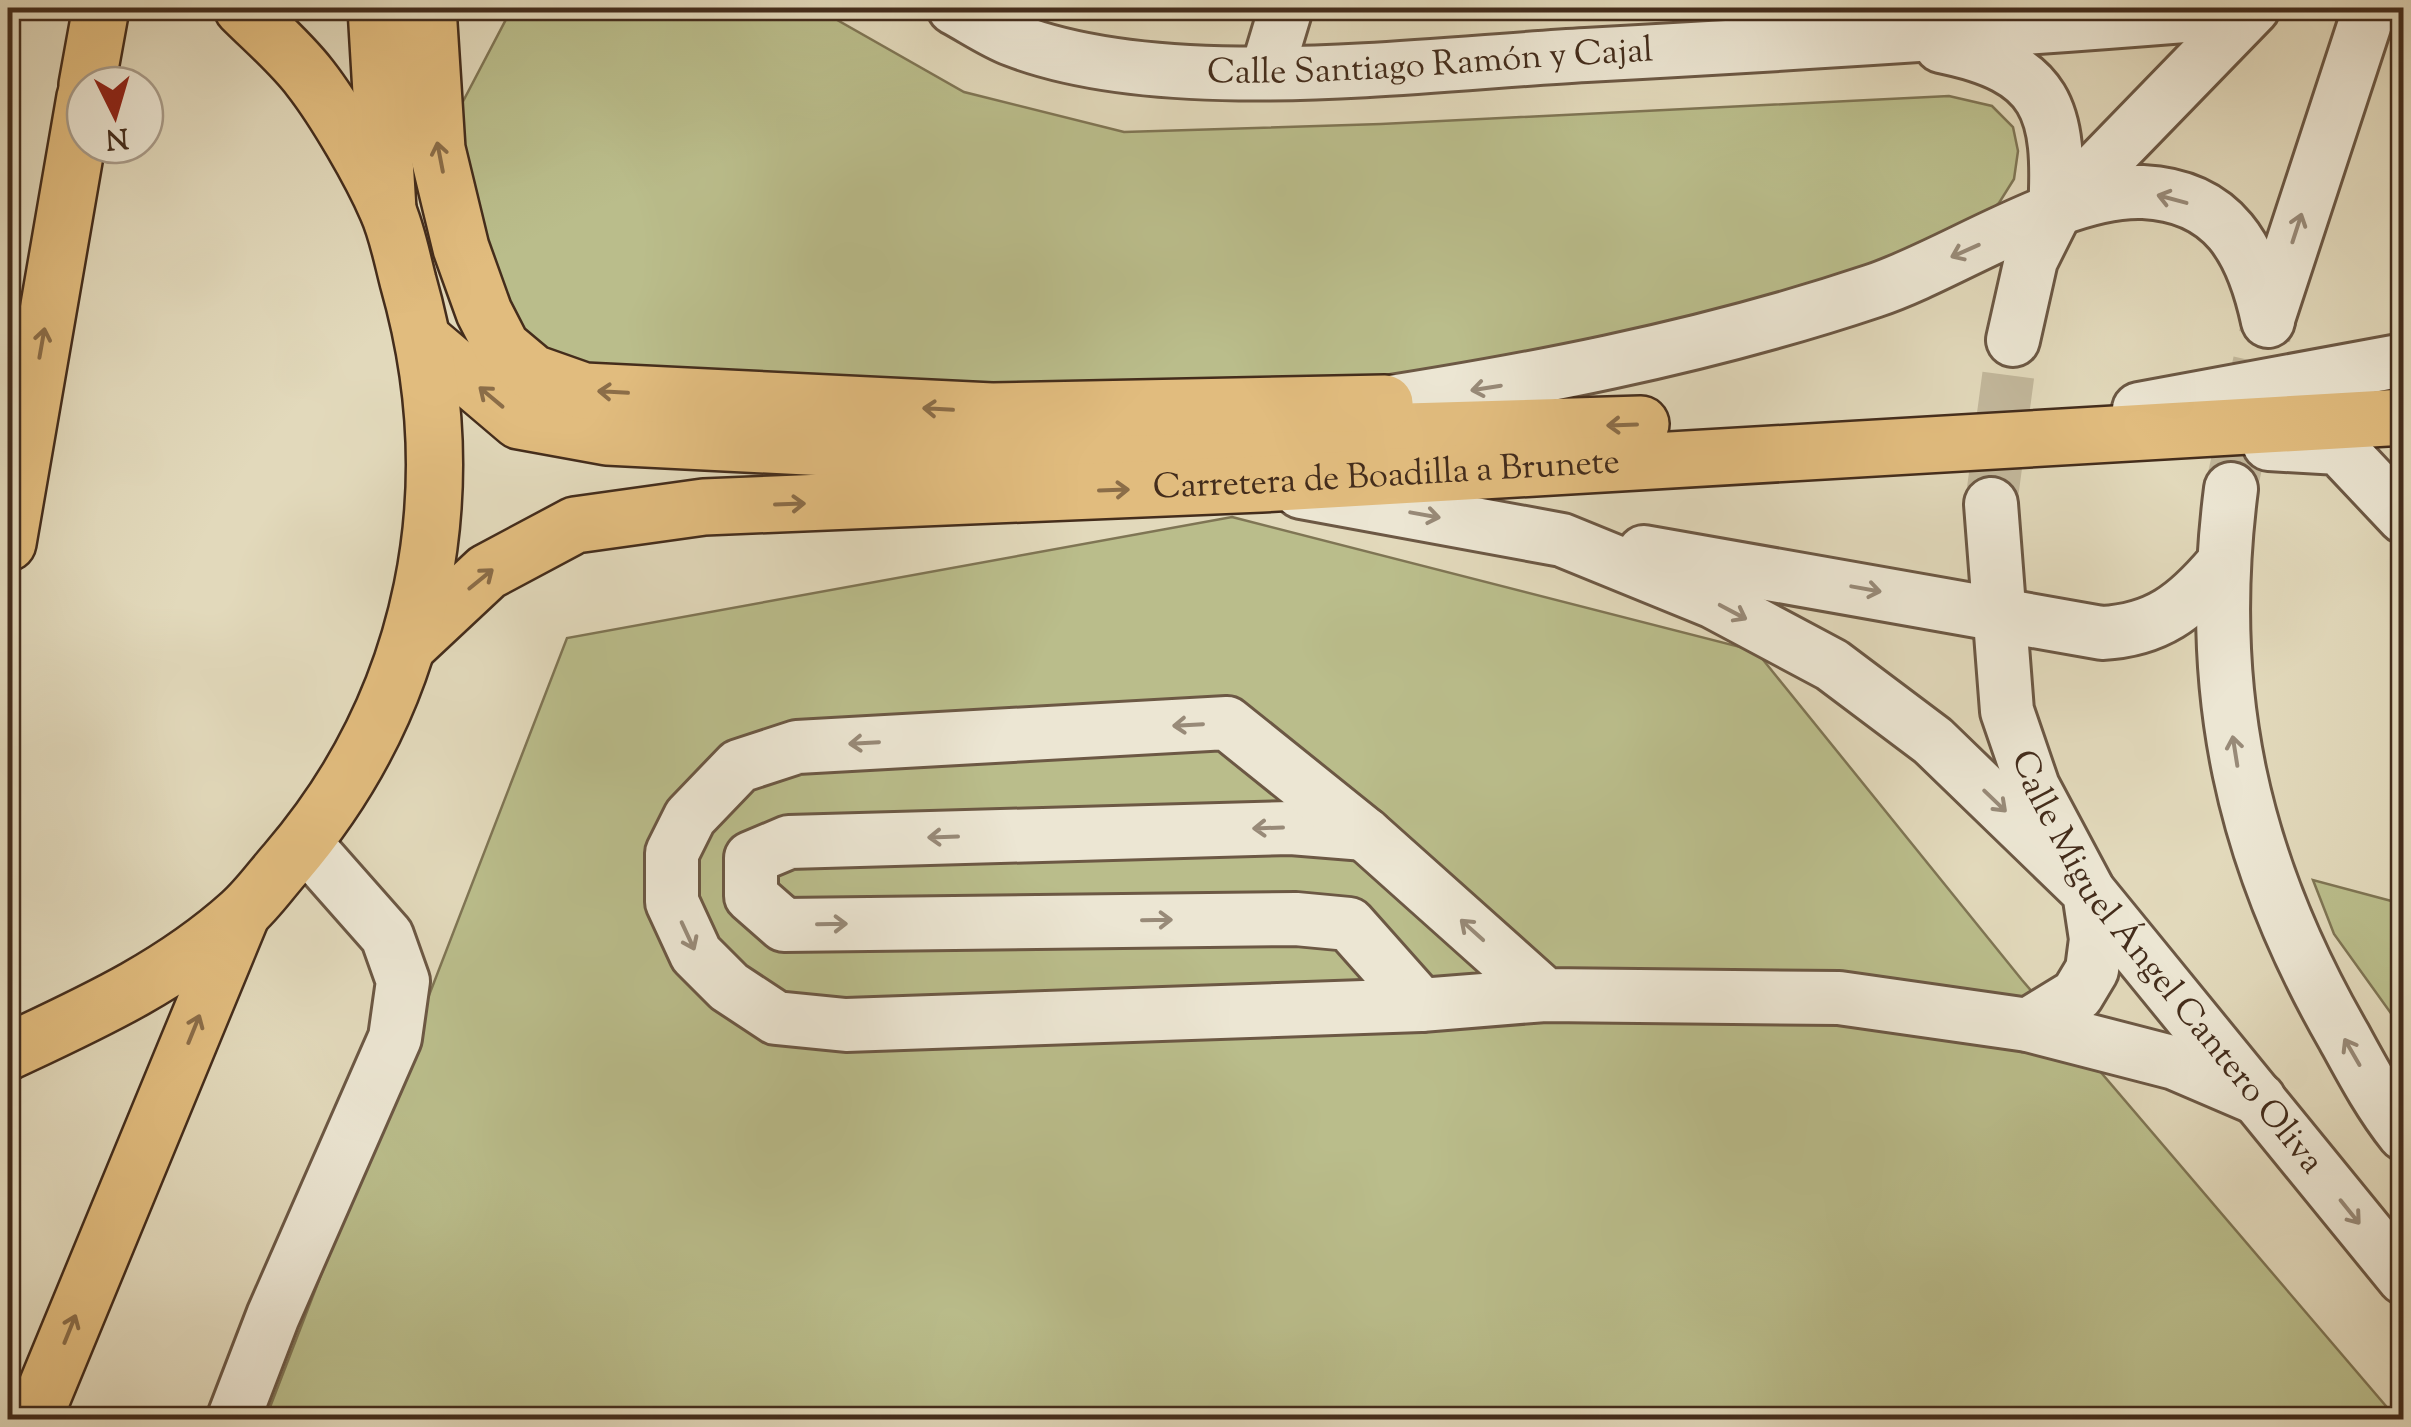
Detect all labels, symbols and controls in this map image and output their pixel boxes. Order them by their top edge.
street label: Calle Santiago Ramón y Cajal [1206,26,1655,99]
north arrow [65,65,165,165]
text: N [104,116,130,158]
one-way arrow [430,141,449,173]
one-way arrow [2157,189,2188,207]
one-way arrow [2290,213,2308,244]
one-way arrow [1951,243,1981,261]
one-way arrow [33,327,52,360]
one-way arrow [1470,379,1503,398]
one-way arrow [598,382,630,401]
one-way arrow [479,386,504,409]
one-way arrow [922,399,955,418]
one-way arrow [1606,416,1638,435]
street label: Carretera de Boadilla a Brunete [1152,438,1621,514]
one-way arrow [1098,481,1130,500]
one-way arrow [773,494,805,513]
one-way arrow [1408,506,1441,525]
one-way arrow [467,568,493,590]
one-way arrow [1849,580,1881,599]
one-way arrow [1718,603,1748,623]
one-way arrow [1173,716,1205,735]
one-way arrow [848,734,880,753]
one-way arrow [2226,735,2244,767]
street label: Calle Miguel Ángel Cantero Oliva [1997,744,2335,1186]
one-way arrow [1983,789,2007,813]
one-way arrow [1252,819,1284,838]
one-way arrow [927,828,959,847]
one-way arrow [1140,911,1172,930]
one-way arrow [815,915,847,934]
one-way arrow [1460,918,1485,941]
one-way arrow [679,920,698,950]
one-way arrow [187,1014,205,1045]
one-way arrow [2342,1038,2362,1066]
one-way arrow [2339,1198,2361,1224]
one-way arrow [62,1315,80,1345]

